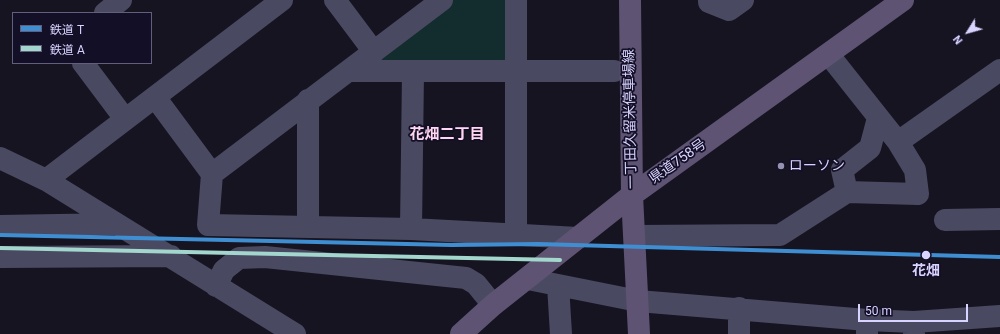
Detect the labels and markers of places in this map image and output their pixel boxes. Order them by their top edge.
place label: ローソン [789,158,845,174]
marker: ローソン [776,161,786,171]
marker: 花畑 [920,249,932,261]
place label: 花畑 [912,263,940,279]

